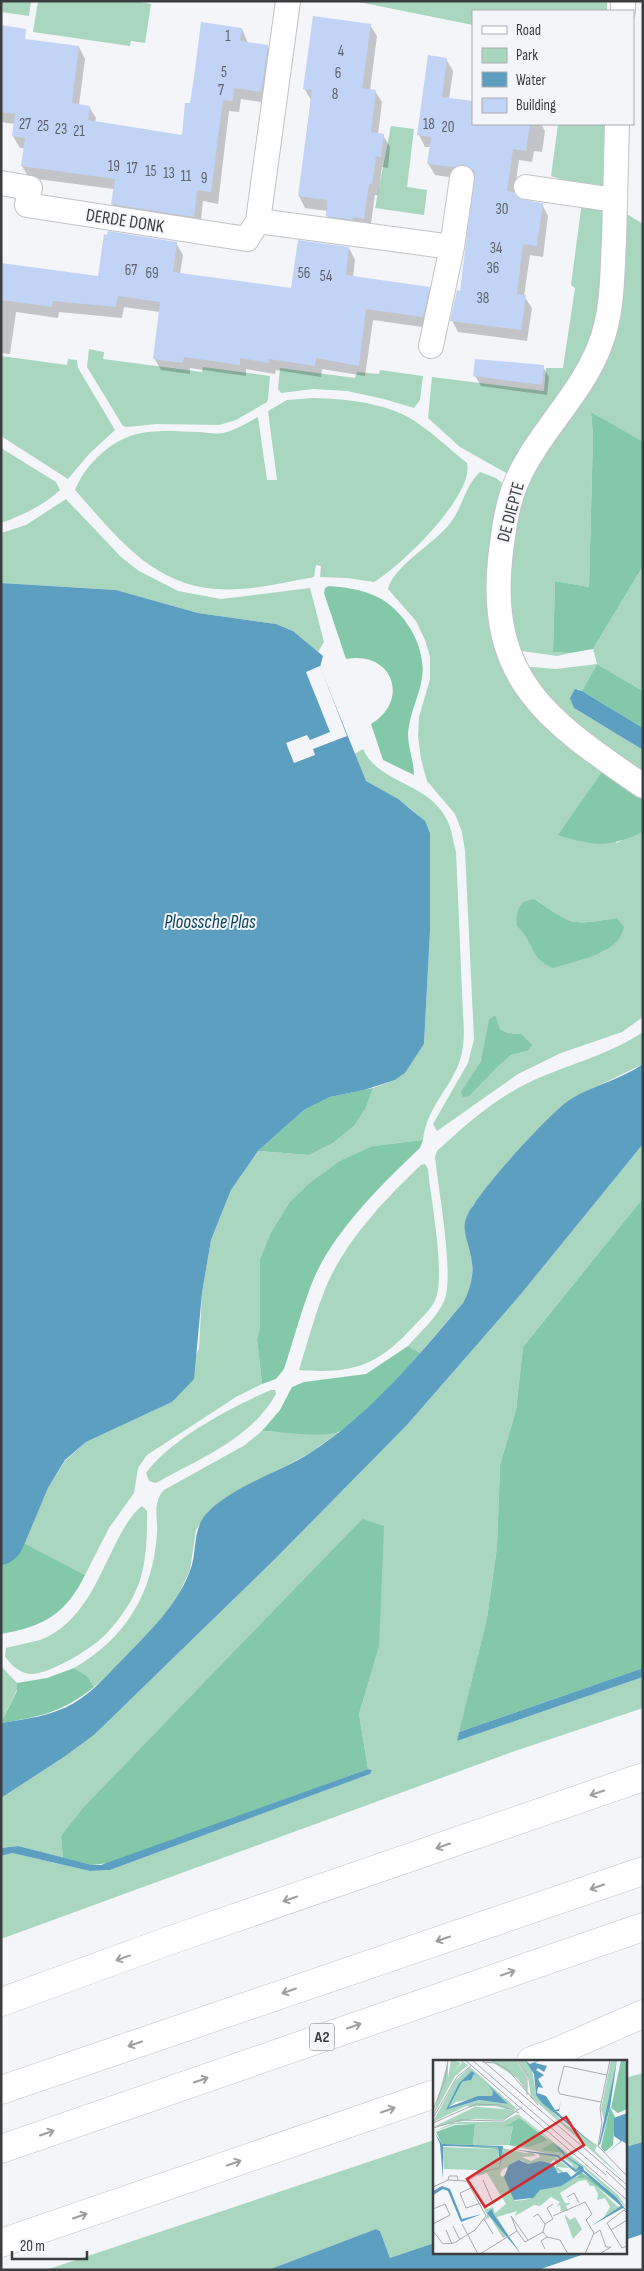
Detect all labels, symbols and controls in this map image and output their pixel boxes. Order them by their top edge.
legend [472,10,634,125]
text: Road [516,21,541,40]
house number: 1 [225,27,231,46]
house number: 4 [338,42,344,61]
text: Park [516,46,538,65]
house number: 5 [221,63,227,82]
house number: 6 [335,64,341,83]
text: Water [516,71,547,90]
house number: 7 [218,81,224,100]
house number: 8 [332,85,338,104]
text: Building [516,96,556,115]
house number: 27 [19,115,31,134]
house number: 18 [423,115,435,134]
house number: 25 [37,117,49,136]
house number: 20 [442,118,454,137]
house number: 23 [55,120,67,139]
house number: 21 [73,122,85,141]
house number: 19 [108,157,120,176]
house number: 17 [126,159,138,178]
house number: 15 [145,162,157,181]
house number: 13 [163,164,175,183]
house number: 11 [181,167,192,186]
house number: 9 [201,169,207,188]
house number: 30 [496,200,508,219]
street label: DERDE DONK [84,204,166,238]
house number: 34 [490,239,502,258]
house number: 36 [487,259,499,278]
house number: 67 [125,261,137,280]
house number: 69 [145,264,159,283]
house number: 56 [298,264,310,283]
house number: 54 [320,267,332,286]
house number: 38 [477,289,489,308]
street label: DE DIEPTE [493,480,529,544]
water label: Ploossche Plas [164,911,256,934]
one-way arrow [589,1788,605,1798]
one-way arrow [436,1842,451,1851]
one-way arrow [589,1882,605,1892]
one-way arrow [282,1895,298,1904]
one-way arrow [435,1934,451,1944]
one-way arrow [115,1954,131,1963]
one-way arrow [499,1968,515,1977]
one-way arrow [282,1987,297,1996]
one-way arrow [346,2021,361,2030]
road number: A2 [310,2024,334,2050]
one-way arrow [128,2040,143,2049]
inset map [433,2060,626,2254]
one-way arrow [192,2074,208,2084]
one-way arrow [380,2105,395,2114]
one-way arrow [39,2128,55,2137]
one-way arrow [226,2158,241,2167]
one-way arrow [72,2211,88,2220]
scale bar [12,2228,88,2260]
text: 20 m [20,2237,45,2256]

